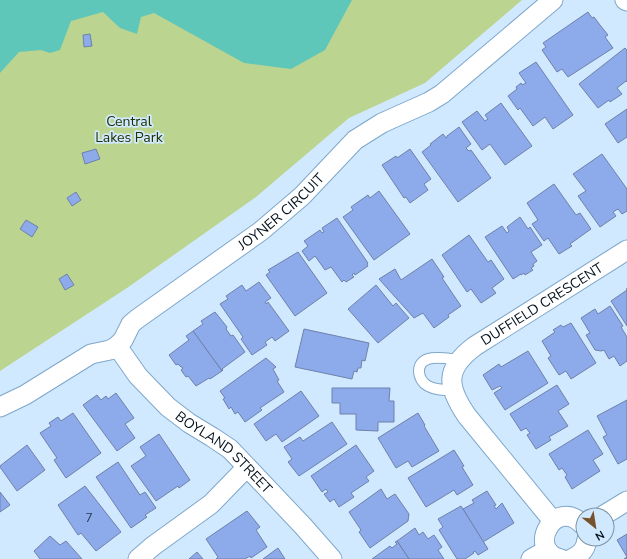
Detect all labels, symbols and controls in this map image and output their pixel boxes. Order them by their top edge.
park label: Central Lakes Park [95,112,164,147]
street label: JOYNER CIRCUIT [233,169,329,255]
street label: DUFFIELD CRESCENT [477,258,607,350]
street label: BOYLAND STREET [171,407,277,498]
north arrow [575,507,615,547]
house number: 7 [85,510,93,526]
text: N [592,527,607,544]

